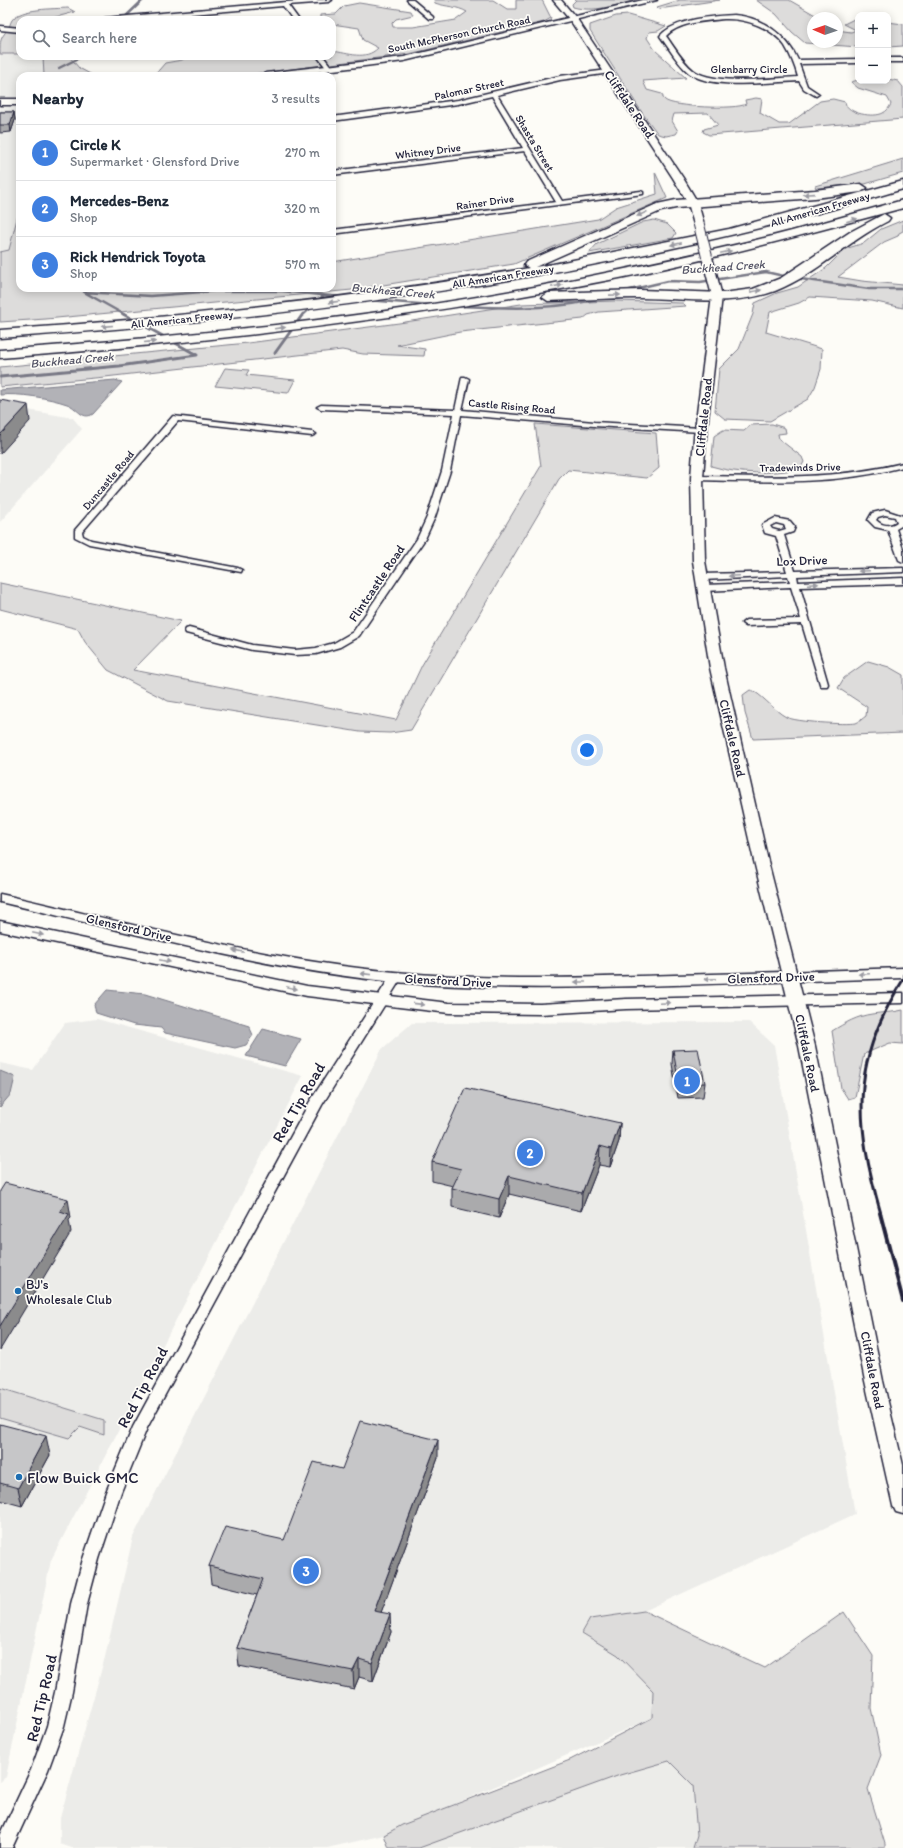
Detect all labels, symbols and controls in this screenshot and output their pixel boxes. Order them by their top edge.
north arrow [807,12,843,48]
map controls [855,12,891,84]
button: + [855,12,891,48]
street label: South McPherson Church Road [387,13,531,56]
search box [16,16,336,60]
icon: search [30,27,52,49]
text: Search here [62,29,137,47]
button: − [855,48,891,84]
street label: Glenbarry Circle [711,63,787,76]
street label: Cliffdale Road [601,67,658,141]
street label: Palomar Street [433,76,505,103]
text: Nearby [32,88,84,108]
text: 3 results [271,91,320,106]
street label: Shasta Street [513,113,557,174]
text: Circle K [70,136,121,154]
street label: Whitney Drive [395,141,462,162]
text: 1 [42,145,48,160]
text: 270 m [285,145,320,160]
text: Supermarket · Glensford Drive [70,154,239,169]
street label: All American Freeway [769,189,872,230]
one-way arrow [803,191,815,198]
text: Mercedes-Benz [70,192,169,210]
street label: Rainer Drive [455,192,515,213]
text: 2 [42,201,48,216]
text: 320 m [284,201,320,216]
text: Shop [70,210,97,225]
one-way arrow [635,212,647,218]
one-way arrow [845,216,858,222]
one-way arrow [670,242,682,248]
text: Rick Hendrick Toyota [70,248,206,266]
one-way arrow [720,248,732,254]
text: 3 [41,257,49,272]
text: 570 m [285,257,320,272]
water label: Buckhead Creek [681,257,766,277]
street label: All American Freeway [451,262,556,291]
text: Shop [70,266,97,281]
water label: Buckhead Creek [351,280,436,302]
one-way arrow [551,283,563,289]
one-way arrow [749,288,762,294]
one-way arrow [609,292,622,298]
one-way arrow [328,298,340,305]
street label: All American Freeway [130,308,235,331]
one-way arrow [101,323,113,330]
one-way arrow [274,325,286,331]
one-way arrow [144,339,157,346]
water label: Buckhead Creek [30,349,115,371]
street label: Cliffdale Road [692,377,715,457]
street label: Castle Rising Road [468,396,556,417]
street label: Duncastle Road [80,448,137,513]
street label: Tradewinds Drive [759,460,841,475]
street label: Flintcastle Road [345,542,408,624]
street label: Lox Drive [776,552,828,569]
one-way arrow [857,568,870,574]
one-way arrow [727,573,740,579]
one-way arrow [807,581,820,587]
street label: Cliffdale Road [716,698,749,778]
your location [577,740,597,760]
street label: Glensford Drive [85,910,173,945]
one-way arrow [32,931,44,937]
one-way arrow [232,948,244,954]
one-way arrow [159,958,171,964]
street label: Glensford Drive [727,968,815,987]
one-way arrow [360,971,372,977]
street label: Glensford Drive [404,971,492,990]
one-way arrow [857,971,870,977]
one-way arrow [703,976,716,982]
one-way arrow [574,979,586,986]
one-way arrow [286,985,299,991]
one-way arrow [659,1000,672,1006]
one-way arrow [413,1001,425,1008]
street label: Cliffdale Road [792,1013,823,1093]
street label: Red Tip Road [268,1059,329,1146]
pin: 1 [674,1066,700,1096]
pin: 2 [517,1138,543,1168]
place label: BJ's Wholesale Club [26,1277,112,1307]
marker: BJ's Wholesale Club [13,1286,23,1296]
street label: Cliffdale Road [858,1330,887,1410]
street label: Red Tip Road [113,1343,172,1431]
place label: Flow Buick GMC [27,1468,139,1487]
marker: Flow Buick GMC [14,1472,24,1482]
pin: 3 [293,1556,319,1586]
street label: Red Tip Road [22,1652,61,1744]

